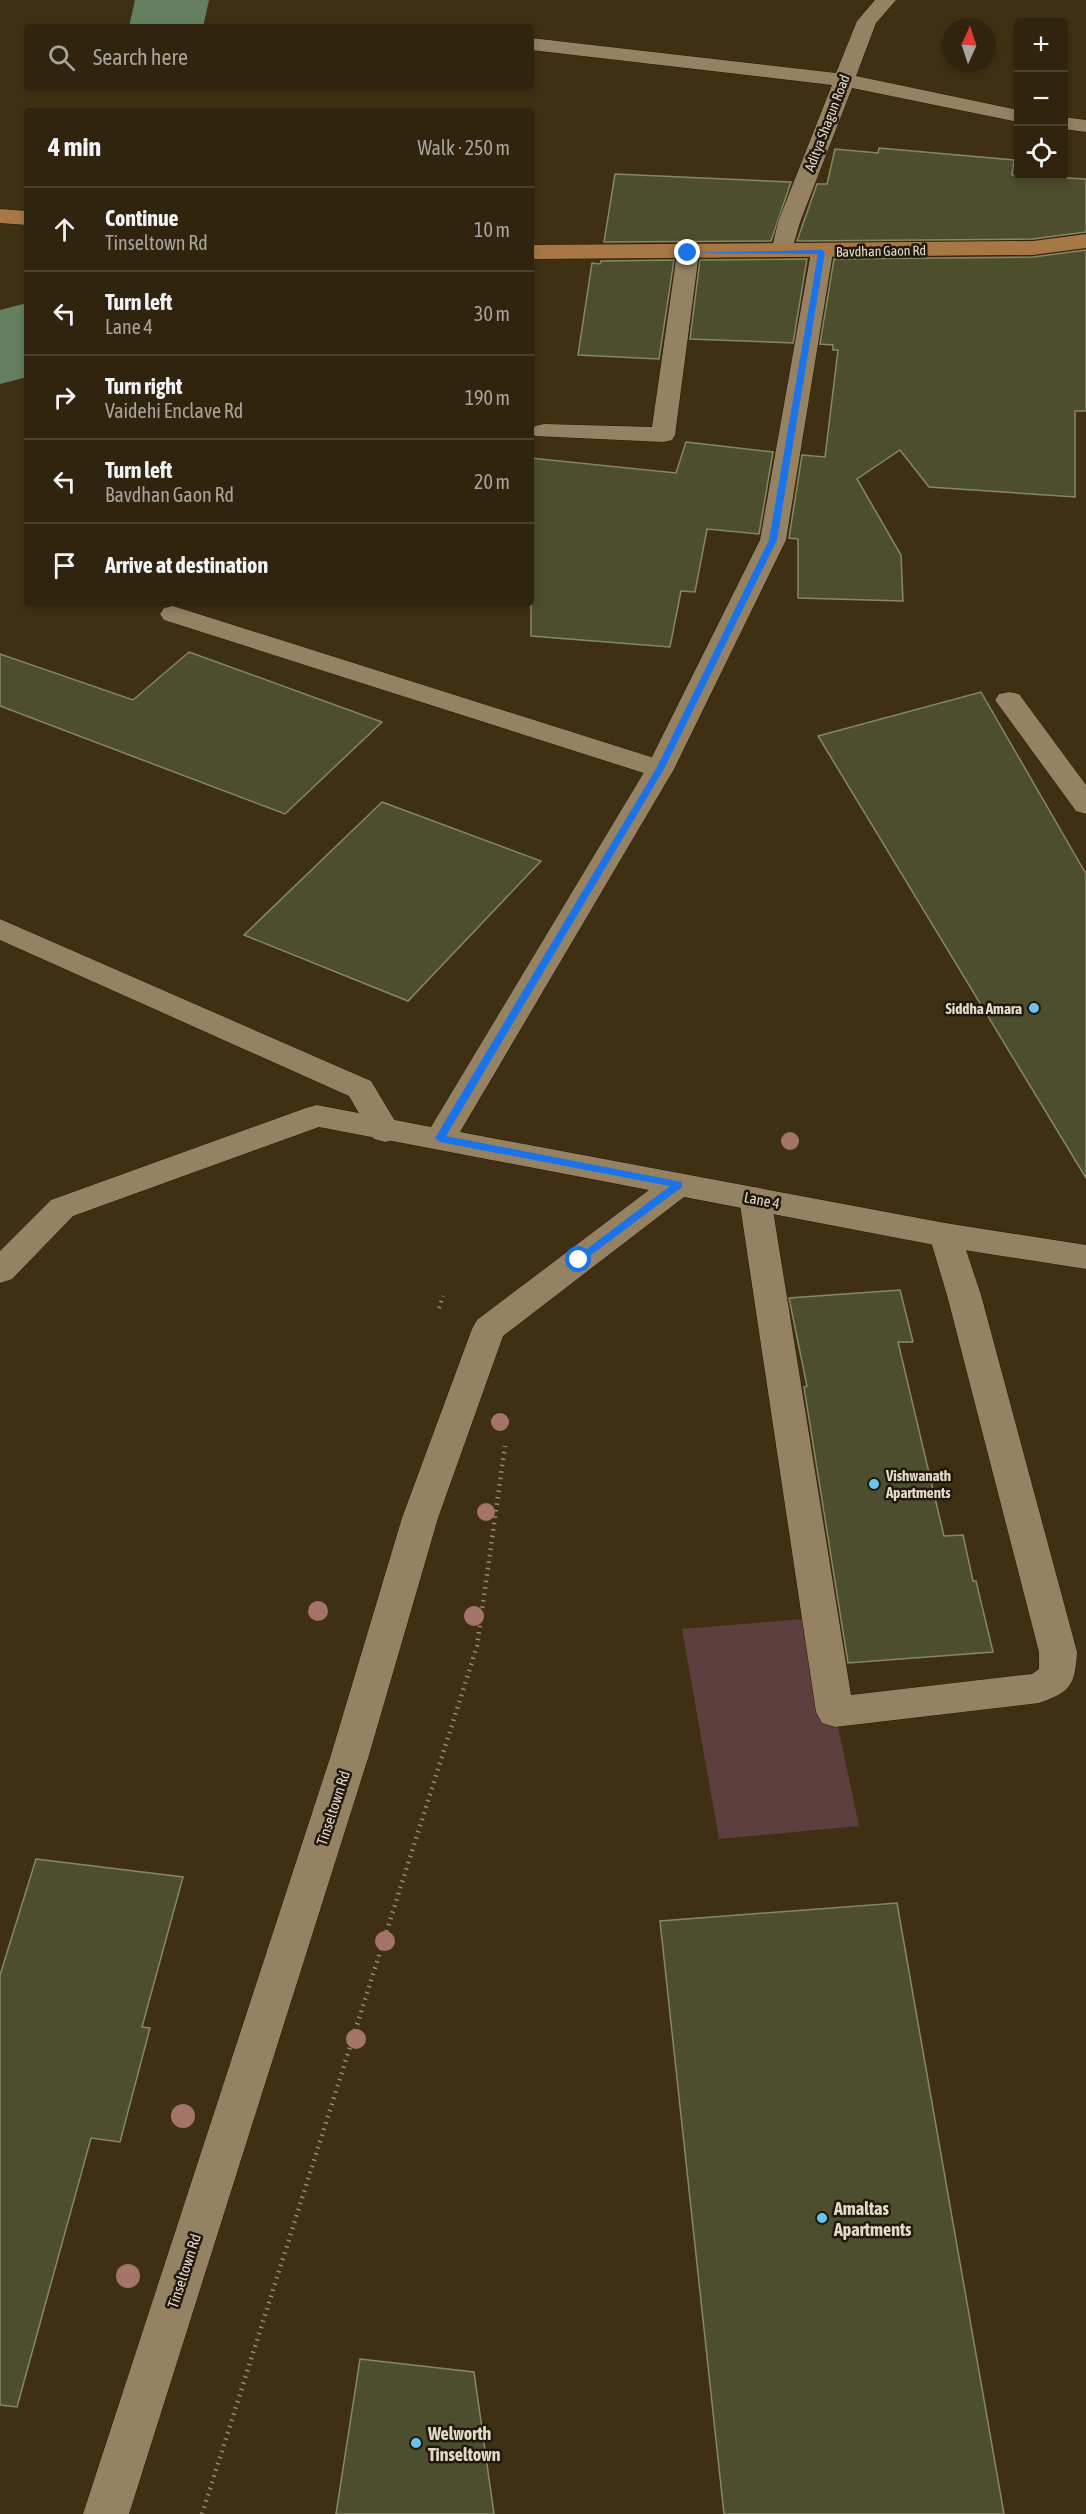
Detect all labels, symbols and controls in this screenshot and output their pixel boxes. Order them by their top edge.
north arrow [942,18,996,72]
map controls [1014,18,1068,180]
button: + [1014,18,1068,72]
search box [24,24,534,90]
icon: search [45,41,78,74]
text: Search here [93,44,188,70]
street label: Aditya Shagun Road [801,72,853,174]
button: − [1014,72,1068,126]
button: locate [1014,126,1068,180]
text: 4 min [48,132,101,162]
text: Walk · 250 m [418,136,510,159]
text: Continue [105,205,179,231]
icon: ahead [48,213,81,246]
text: 10 m [474,218,510,241]
text: Tinseltown Rd [105,231,208,254]
route end [674,239,700,265]
street label: Bavdhan Gaon Rd [836,242,926,260]
text: Turn left [105,289,172,315]
icon: left [48,297,81,330]
text: 30 m [474,302,510,325]
text: Lane 4 [105,315,153,338]
text: Turn right [105,373,182,399]
icon: right [48,381,81,414]
text: 190 m [465,386,510,409]
text: Vaidehi Enclave Rd [105,399,243,422]
text: Turn left [105,457,172,483]
icon: left [48,465,81,498]
text: 20 m [474,470,510,493]
text: Bavdhan Gaon Rd [105,483,234,506]
icon: arrive [48,549,81,582]
text: Arrive at destination [105,552,268,578]
place label: Siddha Amara [945,1000,1022,1017]
marker: Siddha Amara [1027,1001,1041,1015]
street label: Lane 4 [743,1188,781,1212]
route start [565,1246,591,1272]
place label: Vishwanath Apartments [885,1467,951,1501]
marker: Vishwanath Apartments [867,1477,881,1491]
street label: Tinseltown Rd [313,1769,353,1847]
place label: Amaltas Apartments [833,2198,912,2240]
marker: Amaltas Apartments [815,2211,829,2225]
street label: Tinseltown Rd [164,2232,204,2310]
place label: Welworth Tinseltown [427,2423,501,2465]
marker: Welworth Tinseltown [409,2436,423,2450]

